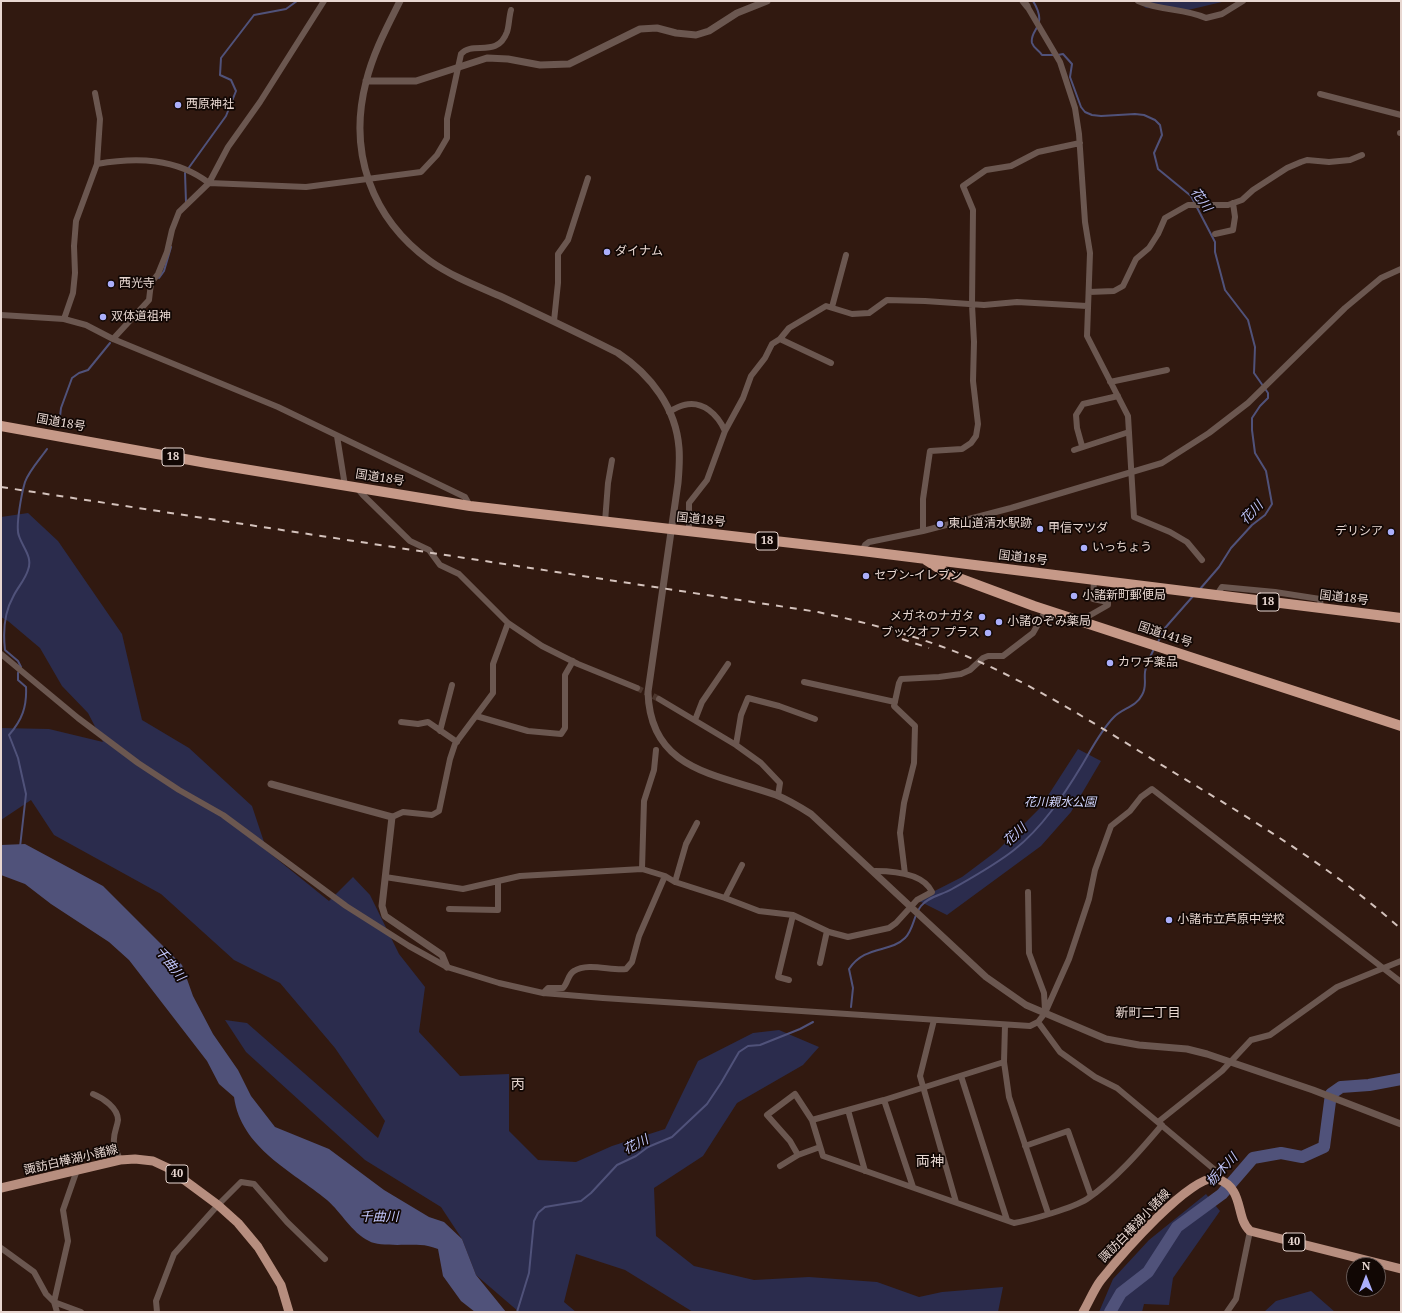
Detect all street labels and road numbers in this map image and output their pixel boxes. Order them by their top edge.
street label: 国道18号 [35,412,87,434]
road number: 18 [162,448,184,466]
street label: 国道18号 [354,467,406,489]
street label: 国道18号 [676,510,726,530]
road number: 18 [756,532,778,550]
street label: 国道18号 [998,548,1048,568]
street label: 国道18号 [1319,588,1369,608]
road number: 18 [1257,593,1279,611]
street label: 国道141号 [1136,619,1194,651]
street label: 諏訪白樺湖小諸線 [23,1142,119,1178]
road number: 40 [166,1165,188,1183]
street label: 諏訪白樺湖小諸線 [1096,1186,1174,1266]
road number: 40 [1283,1233,1305,1251]

